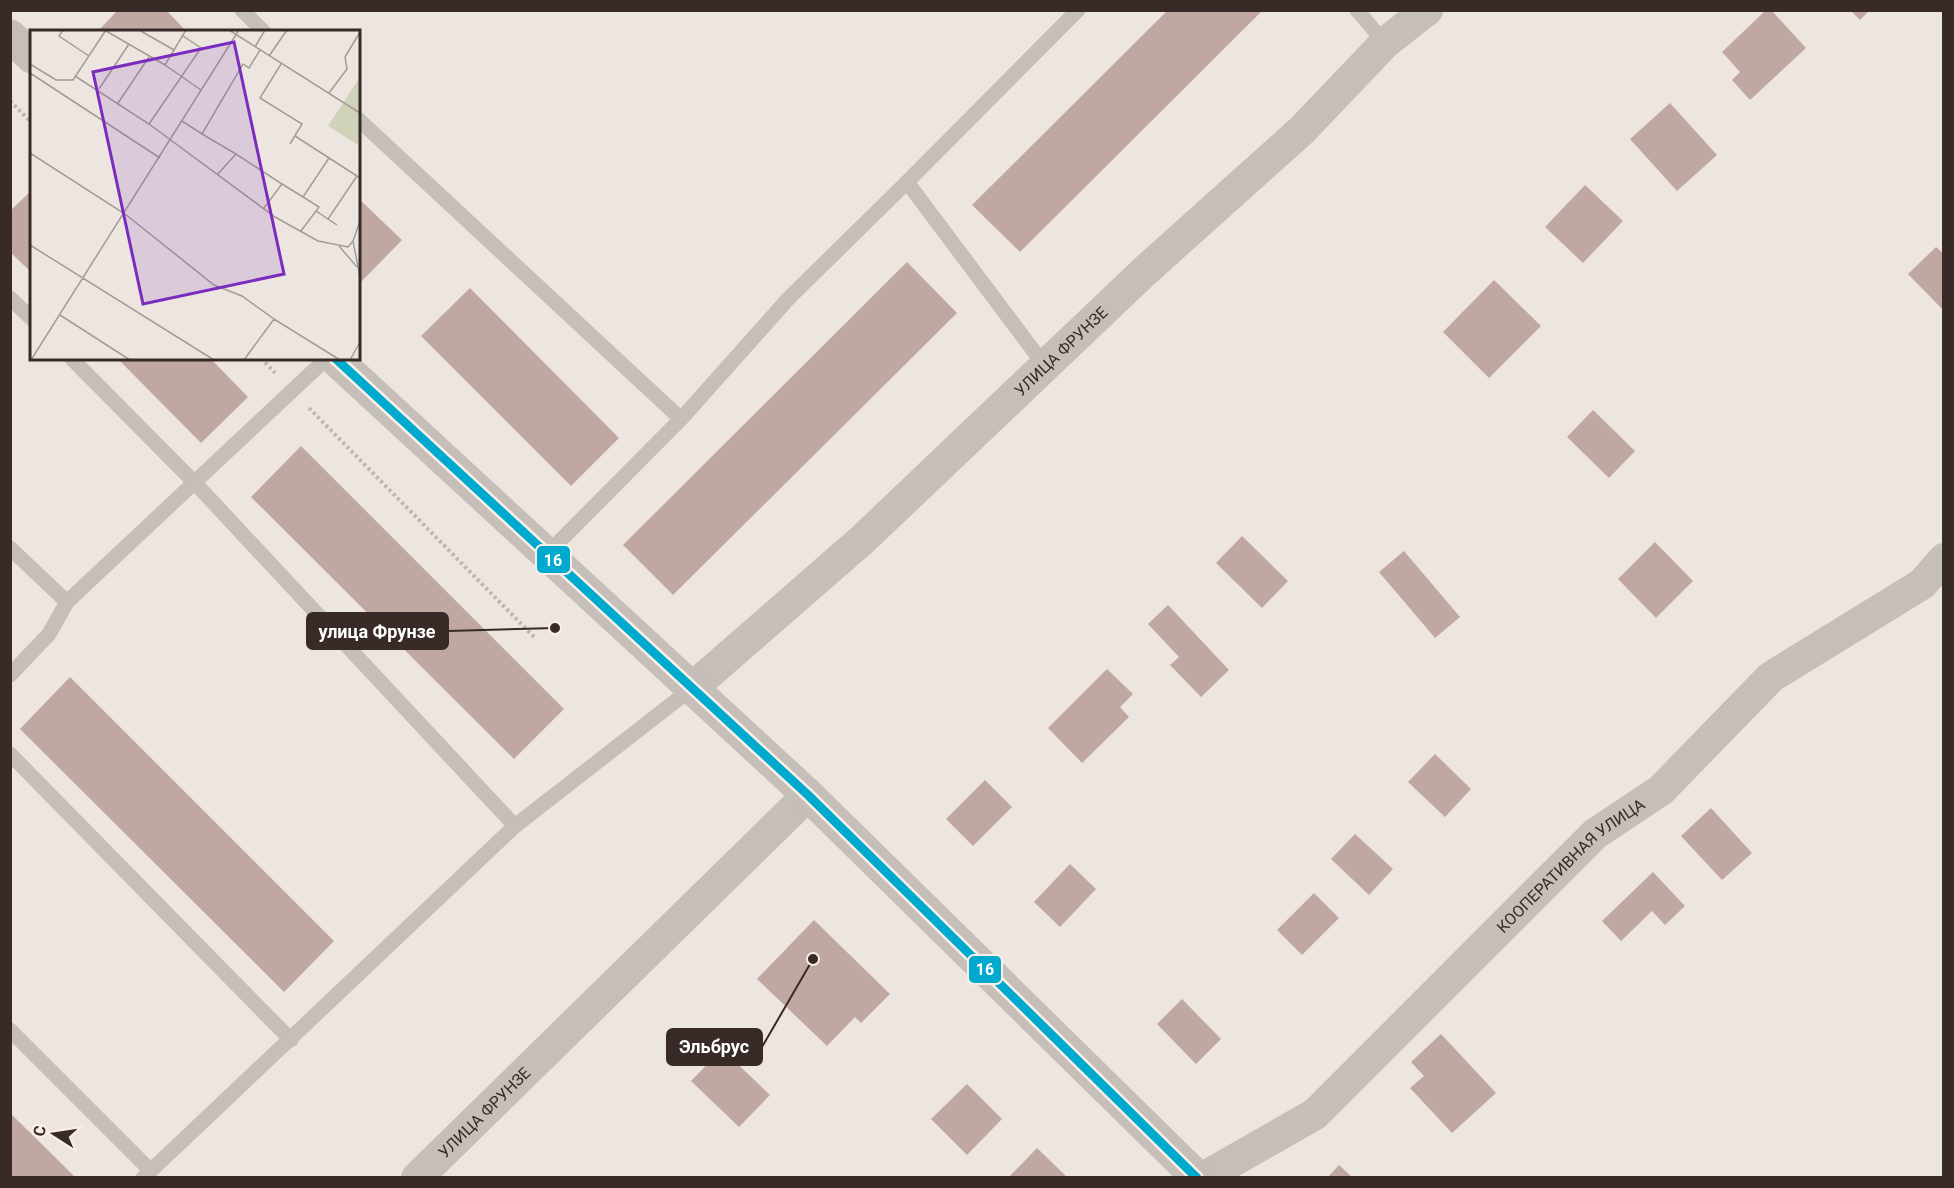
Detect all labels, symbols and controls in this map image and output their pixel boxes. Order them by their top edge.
inset map [30,30,360,360]
street label: УЛИЦА ФРУНЗЕ [1010,302,1111,400]
line badge: 16 [536,545,571,574]
text: 16 [544,551,562,570]
callout: улица Фрунзе [307,613,448,649]
text: улица Фрунзе [318,621,436,642]
street label: КООПЕРАТИВНАЯ УЛИЦА [1493,794,1649,936]
line badge: 16 [968,955,1002,984]
text: 16 [976,960,994,979]
callout: Эльбрус [667,1029,762,1065]
text: Эльбрус [679,1036,749,1057]
street label: УЛИЦА ФРУНЗЕ [434,1063,534,1161]
north arrow [24,1104,84,1164]
text: С [29,1124,50,1138]

